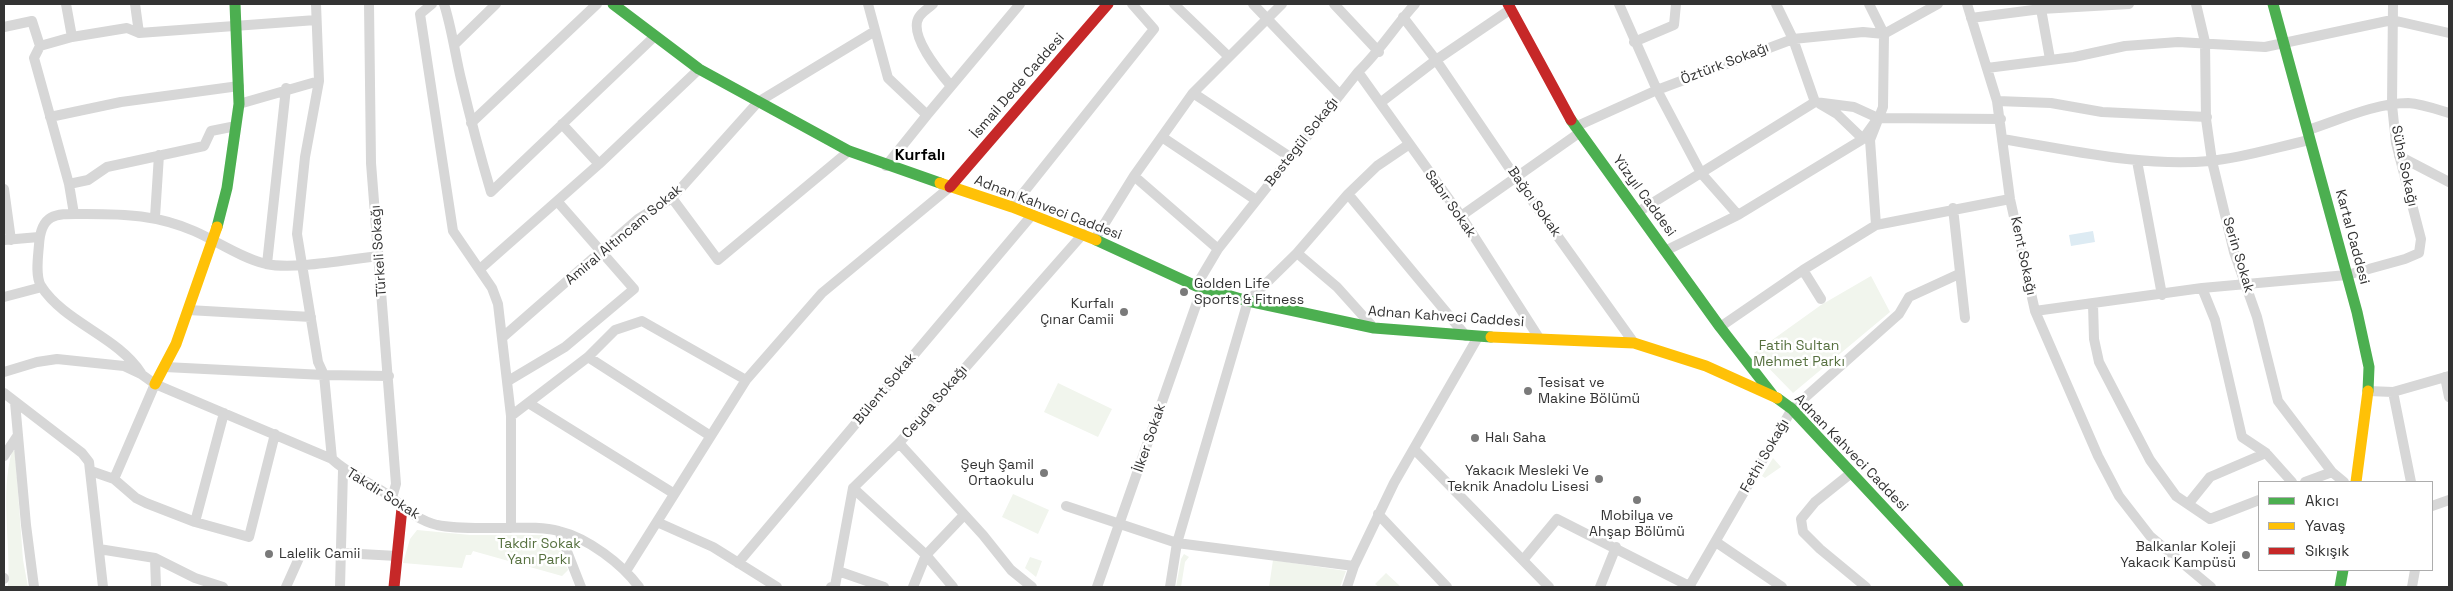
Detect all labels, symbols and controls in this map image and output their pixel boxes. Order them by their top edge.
street label: İsmail Dede Caddesi [968,30,1068,142]
street label: Öztürk Sokağı [1679,40,1771,88]
street label: Bestegül Sokağı [1262,94,1342,190]
street label: Süha Sokağı [2387,124,2421,208]
district label: Kurfalı [895,146,945,166]
street label: Yüzyıl Caddesi [1609,152,1679,240]
street label: Bağcı Sokak [1504,164,1564,240]
street label: Sabır Sokak [1421,167,1479,241]
street label: Adnan Kahveci Caddesi [972,172,1124,244]
street label: Amiral Altıncam Sokak [562,181,686,289]
street label: Kartal Caddesi [2331,188,2373,286]
street label: Türkeli Sokağı [367,205,391,297]
street label: Kent Sokağı [2006,215,2040,297]
street label: Serin Sokak [2219,215,2257,295]
place label: Golden Life Sports & Fitness [1194,276,1304,308]
marker: Golden Life Sports & Fitness [1178,286,1190,298]
place label: Kurfalı Çınar Camii [1040,296,1114,328]
street label: Adnan Kahveci Caddesi [1367,303,1525,331]
marker: Kurfalı Çınar Camii [1118,306,1130,318]
park label: Fatih Sultan Mehmet Parkı [1753,338,1845,371]
street label: Bülent Sokak [850,350,920,428]
street label: Ceyda Sokağı [899,362,971,442]
place label: Tesisat ve Makine Bölümü [1538,375,1640,408]
marker: Tesisat ve Makine Bölümü [1522,385,1534,397]
street label: Adnan Kahveci Caddesi [1791,391,1911,515]
street label: İlker Sokak [1130,402,1170,474]
street label: Fethi Sokağı [1737,416,1793,496]
place label: Halı Saha [1485,430,1546,446]
marker: Halı Saha [1469,432,1481,444]
place label: Şeyh Şamil Ortaokulu [961,457,1034,490]
place label: Yakacık Mesleki Ve Teknik Anadolu Lisesi [1447,463,1589,496]
street label: Takdir Sokak [343,465,423,523]
marker: Şeyh Şamil Ortaokulu [1038,467,1050,479]
marker: Yakacık Mesleki Ve Teknik Anadolu Lisesi [1593,473,1605,485]
legend [2258,481,2433,571]
text: Akıcı [2305,491,2339,510]
marker: Mobilya ve Ahşap Bölümü [1631,494,1643,506]
place label: Mobilya ve Ahşap Bölümü [1589,508,1685,540]
text: Yavaş [2305,516,2345,535]
park label: Takdir Sokak Yanı Parkı [497,536,581,568]
place label: Balkanlar Koleji Yakacık Kampüsü [2120,539,2236,572]
text: Sıkışık [2305,541,2349,560]
place label: Lalelik Camii [279,546,360,562]
marker: Lalelik Camii [263,548,275,560]
marker: Balkanlar Koleji Yakacık Kampüsü [2240,549,2252,561]

